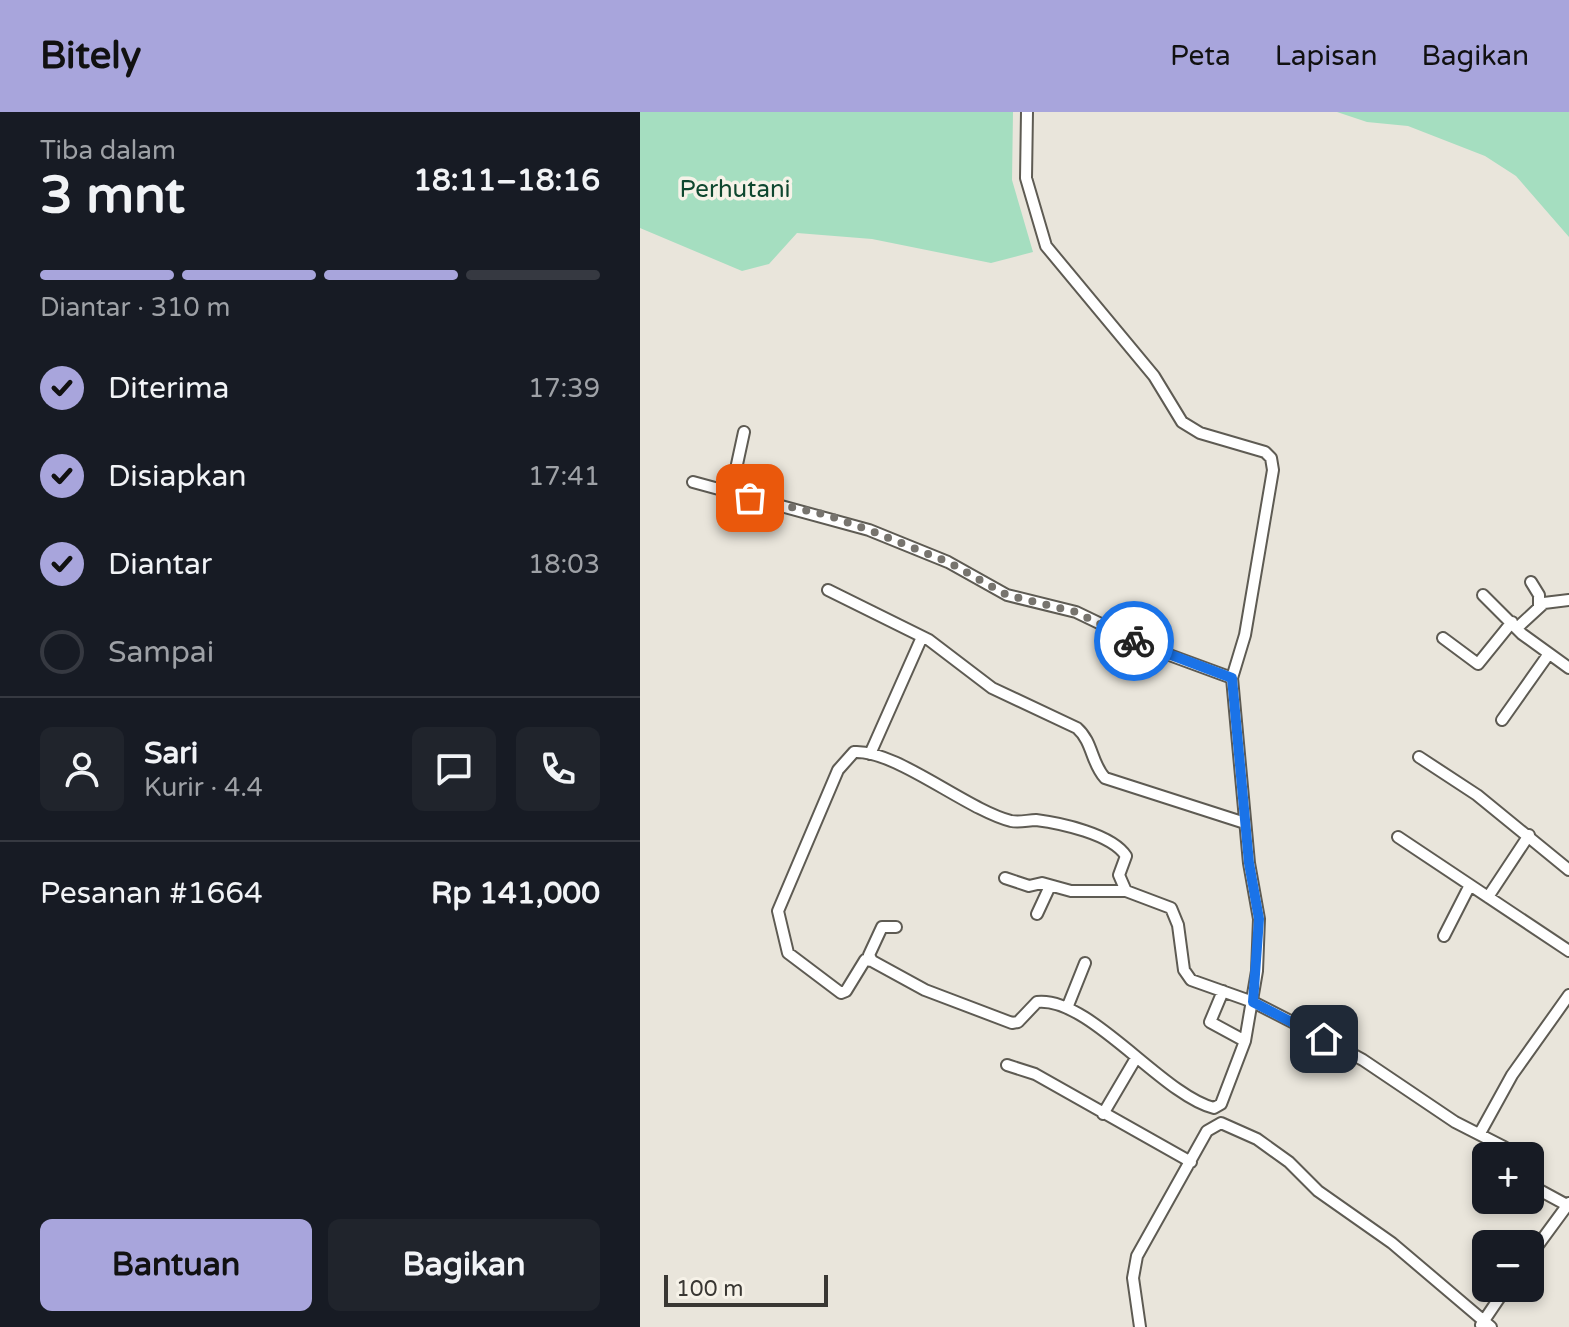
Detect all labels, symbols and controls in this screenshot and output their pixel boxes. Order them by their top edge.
text: Bitely [40,33,141,79]
text: Peta [1170,39,1231,73]
text: Lapisan [1275,39,1377,73]
text: Bagikan [1421,39,1529,73]
text: Tiba dalam [40,135,176,166]
text: 18:11–18:16 [413,162,600,199]
text: 3 mnt [40,164,185,227]
park label: Perhutani [680,175,790,204]
text: Diantar · 310 m [40,292,230,323]
icon: check [40,366,84,410]
text: Diterima [108,370,229,407]
text: 17:39 [528,373,600,404]
icon: check [40,454,84,498]
text: Disiapkan [108,458,247,495]
text: 17:41 [528,461,600,492]
pin [716,464,784,532]
icon: bag [728,476,772,520]
icon: check [40,542,84,586]
text: Diantar [108,546,212,583]
text: 18:03 [528,549,600,580]
courier [1094,601,1174,681]
icon: bike [1112,619,1156,663]
text: Sampai [108,634,214,671]
button: person [40,727,124,811]
button: chat [412,727,496,811]
button: phone [516,727,600,811]
text: Sari [144,735,198,772]
text: Kurir · 4.4 [144,772,263,803]
text: Pesanan #1664 [40,875,263,912]
text: Rp 141,000 [431,875,600,912]
pin [1290,1005,1358,1073]
icon: home [1302,1017,1346,1061]
map controls [1472,1142,1544,1302]
button: + [1472,1142,1544,1214]
button: Bantuan [40,1219,312,1311]
button: Bagikan [328,1219,600,1311]
button: − [1472,1230,1544,1302]
scale bar [664,1271,828,1307]
text: 100 m [676,1276,743,1302]

